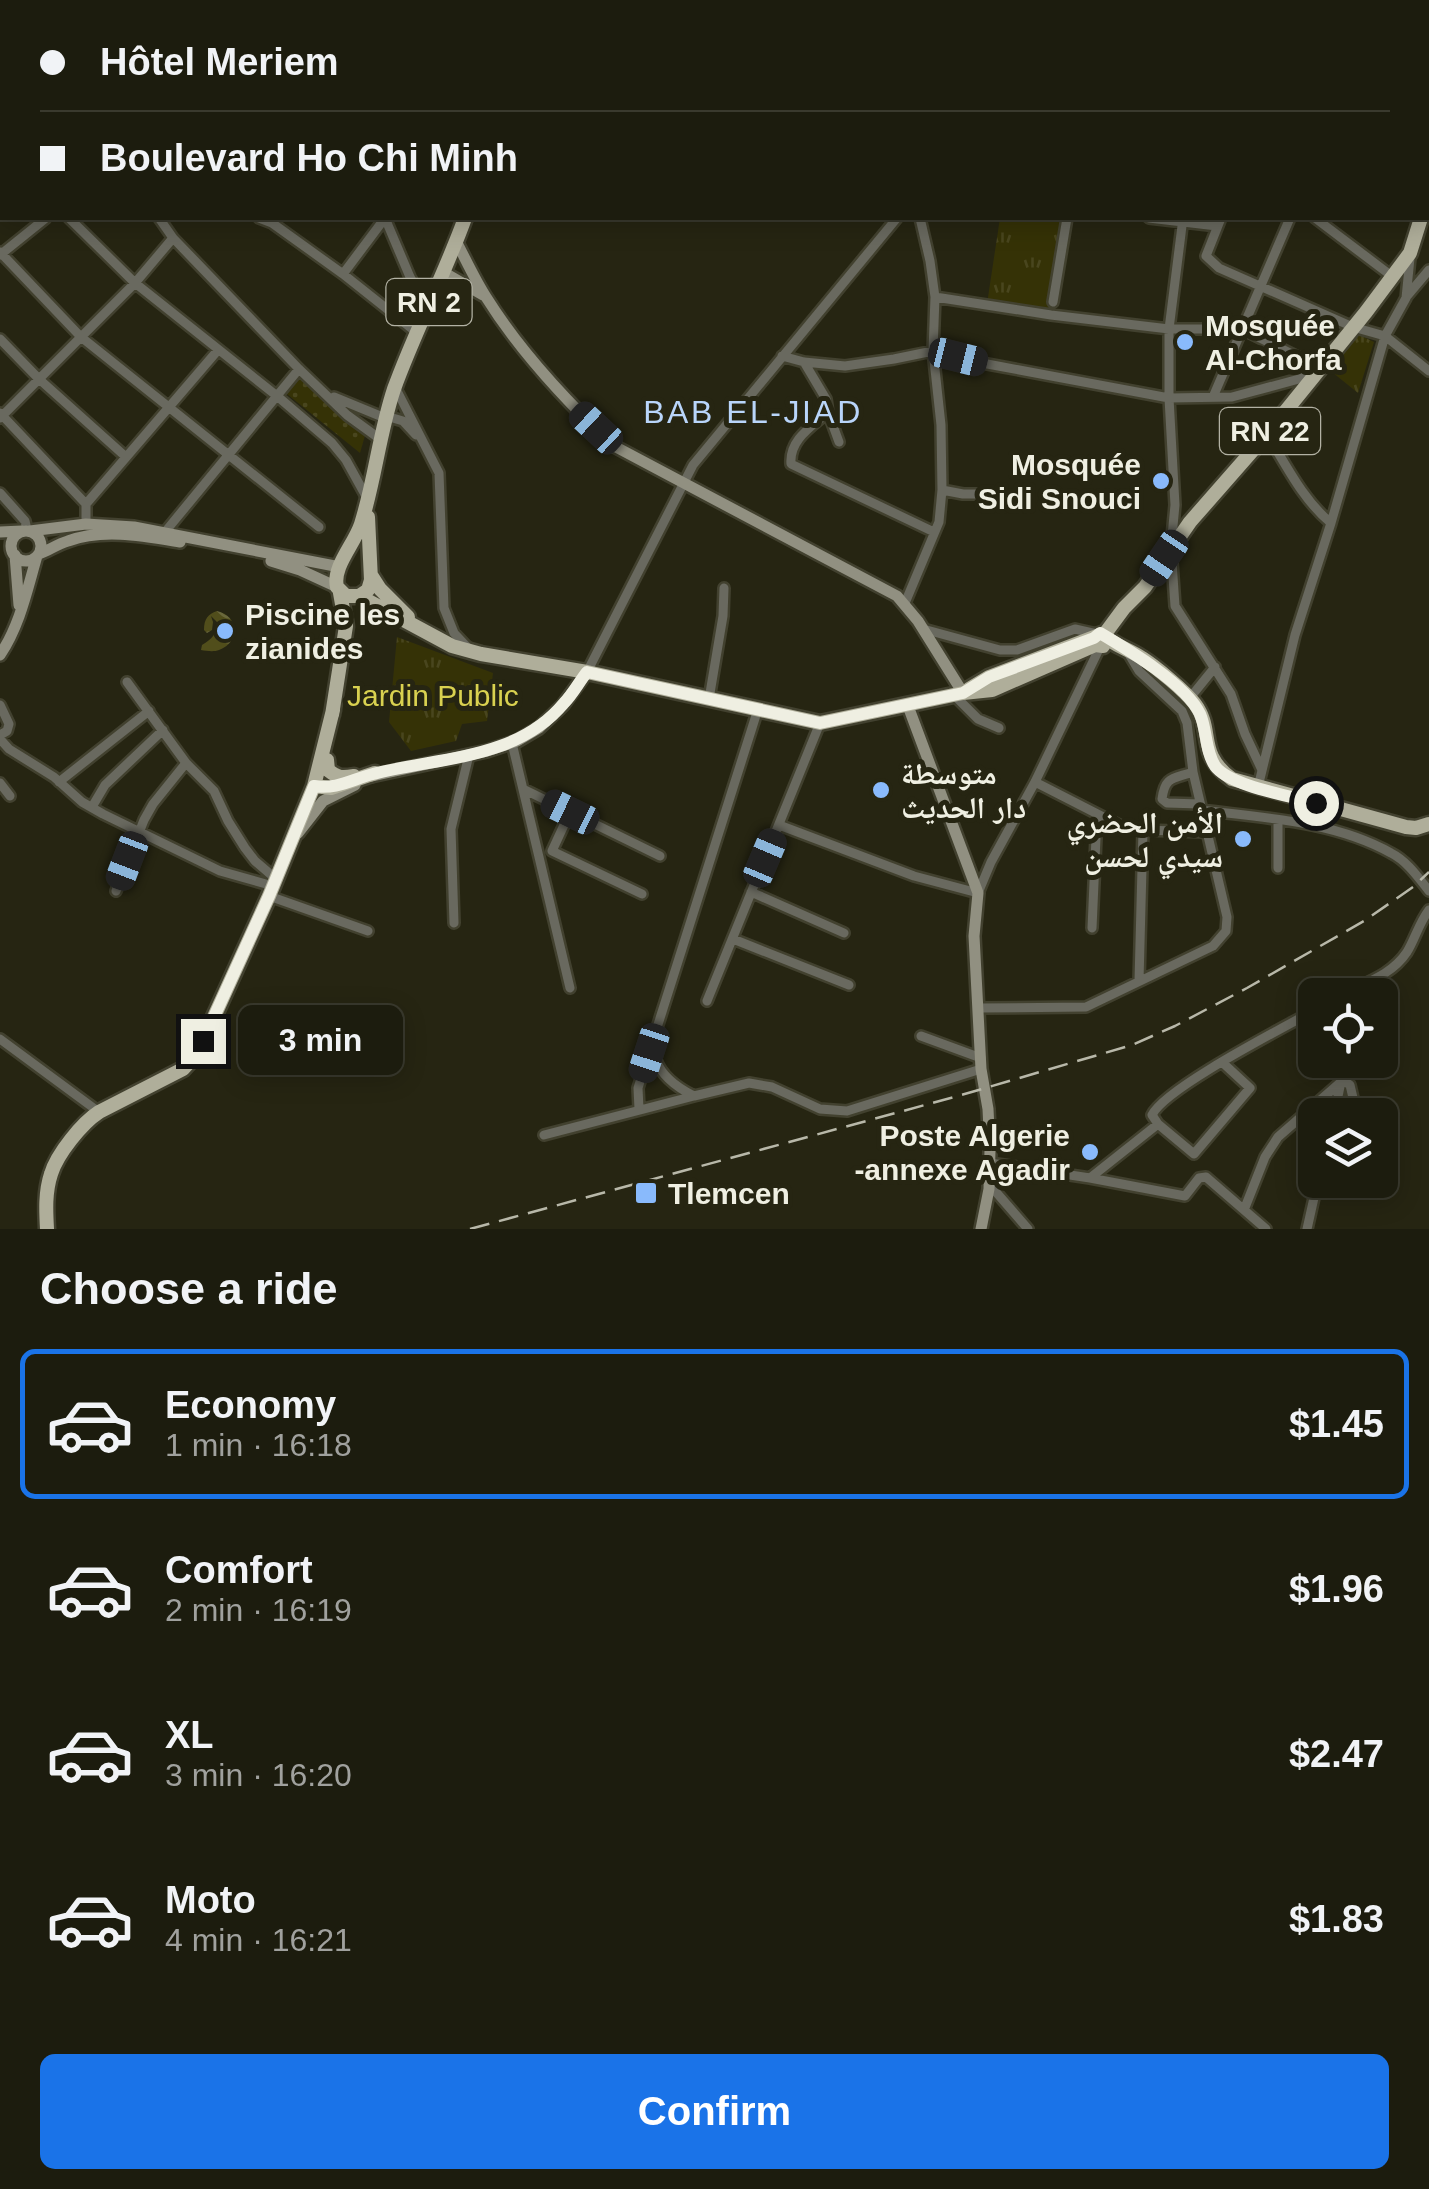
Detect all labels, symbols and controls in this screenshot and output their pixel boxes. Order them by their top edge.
text: Hôtel Meriem [100,41,339,83]
text: Boulevard Ho Chi Minh [100,137,518,179]
road number: RN 2 [386,279,472,325]
place label: Mosquée Al-Chorfa [1205,309,1342,376]
marker: Mosquée Al-Chorfa [1174,331,1196,353]
car [925,335,991,379]
district label: BAB EL-JIAD [643,394,863,430]
car [564,397,628,459]
road number: RN 22 [1220,408,1320,454]
place label: Mosquée Sidi Snouci [978,448,1141,515]
marker: Mosquée Sidi Snouci [1150,470,1172,492]
car [1135,525,1193,591]
place label: Piscine les zianides [245,598,400,665]
marker: Piscine les zianides [214,620,236,642]
park label: Jardin Public [347,679,519,712]
place label: متوسطة دار الحديث [901,757,1026,824]
marker: متوسطة دار الحديث [870,779,892,801]
route start [1294,781,1339,826]
car [536,785,604,839]
place label: الأمن الحضري سيدي لحسن [1067,806,1223,880]
car [739,825,791,891]
car [102,828,152,894]
marker: الأمن الحضري سيدي لحسن [1232,828,1254,850]
map controls [1298,978,1398,1198]
button: locate [1298,978,1398,1078]
callout: 3 min [238,1006,403,1076]
route end [181,1019,226,1064]
car [625,1020,673,1086]
text: 3 min [279,1022,362,1058]
button: layers [1298,1098,1398,1198]
place label: Poste Algerie -annexe Agadir [854,1119,1070,1186]
marker: Poste Algerie -annexe Agadir [1079,1141,1101,1163]
place label: Tlemcen [668,1177,790,1210]
marker: Tlemcen [633,1180,659,1206]
text: Choose a ride [40,1263,338,1314]
icon: car [45,1379,135,1469]
text: Economy [165,1384,336,1426]
text: $1.45 [1289,1403,1384,1445]
text: 1 min · 16:18 [165,1427,352,1463]
icon: car [45,1544,135,1634]
text: Comfort [165,1549,313,1591]
text: $1.96 [1289,1568,1384,1610]
text: 2 min · 16:19 [165,1592,352,1628]
icon: car [45,1709,135,1799]
text: XL [165,1714,214,1756]
text: $2.47 [1289,1733,1384,1775]
text: 3 min · 16:20 [165,1757,352,1793]
icon: car [45,1874,135,1964]
text: Moto [165,1879,256,1921]
text: $1.83 [1289,1898,1384,1940]
text: 4 min · 16:21 [165,1922,352,1958]
button: Confirm [40,2054,1389,2169]

